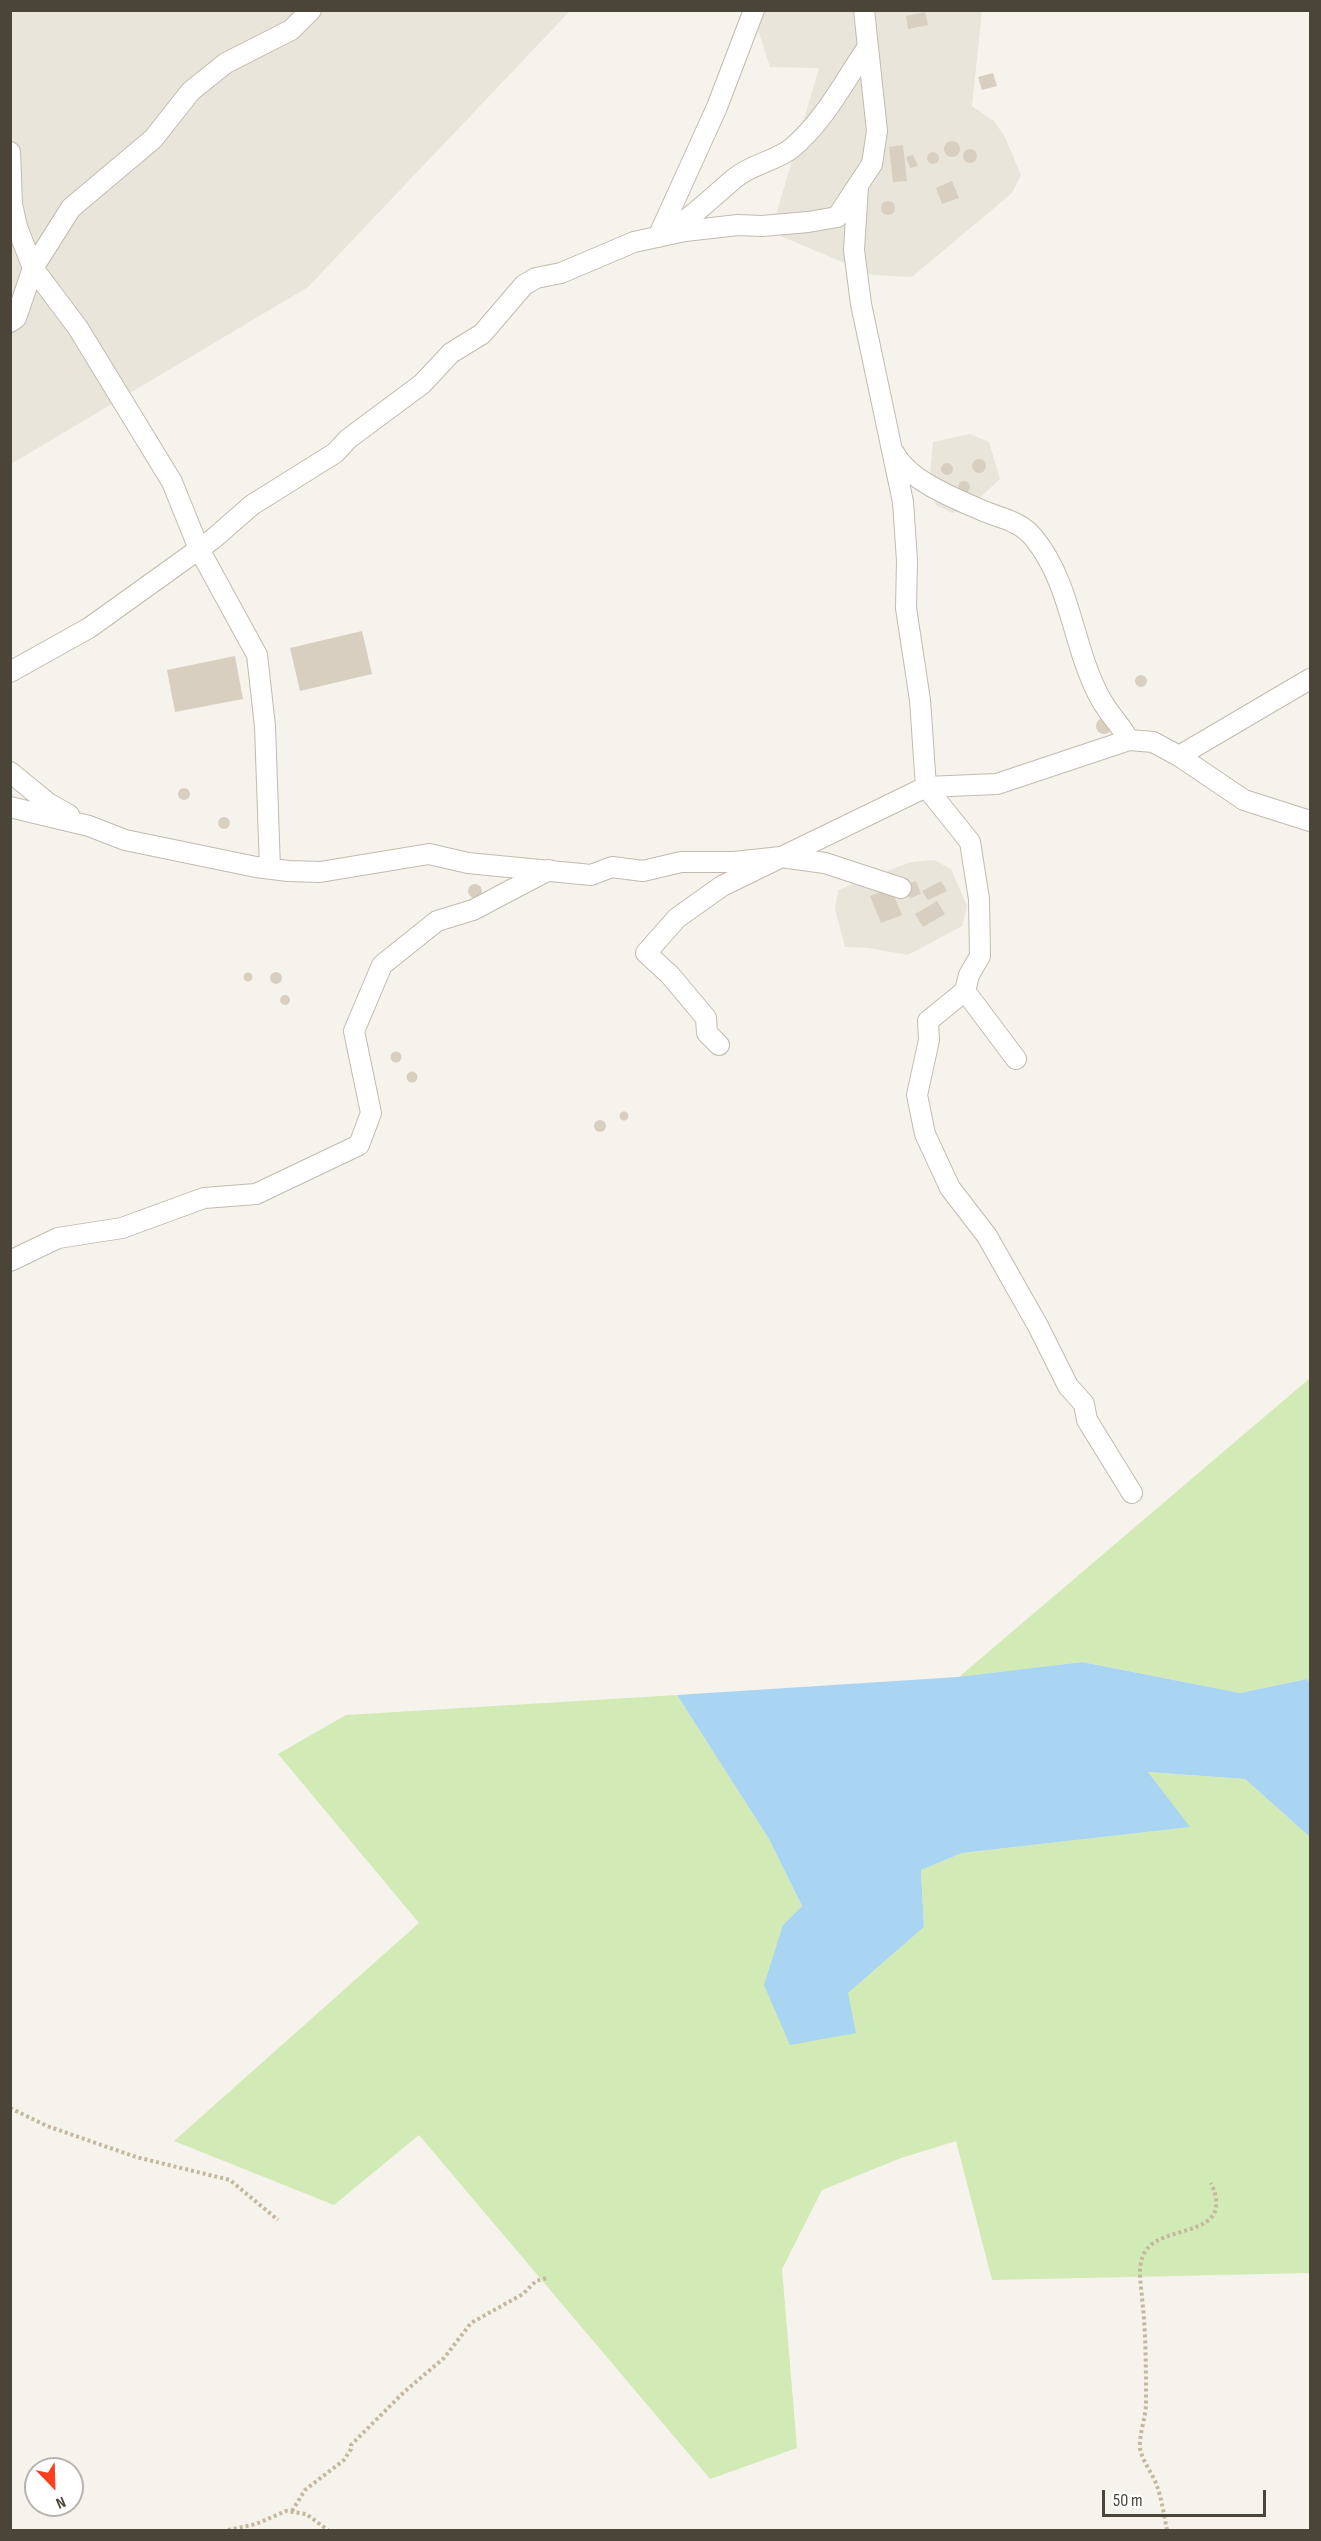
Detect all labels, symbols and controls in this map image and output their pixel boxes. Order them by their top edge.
north arrow [24,2457,84,2517]
scale bar [1105,2478,1268,2516]
text: 50 m [1113,2490,1143,2511]
text: N [53,2492,68,2513]

